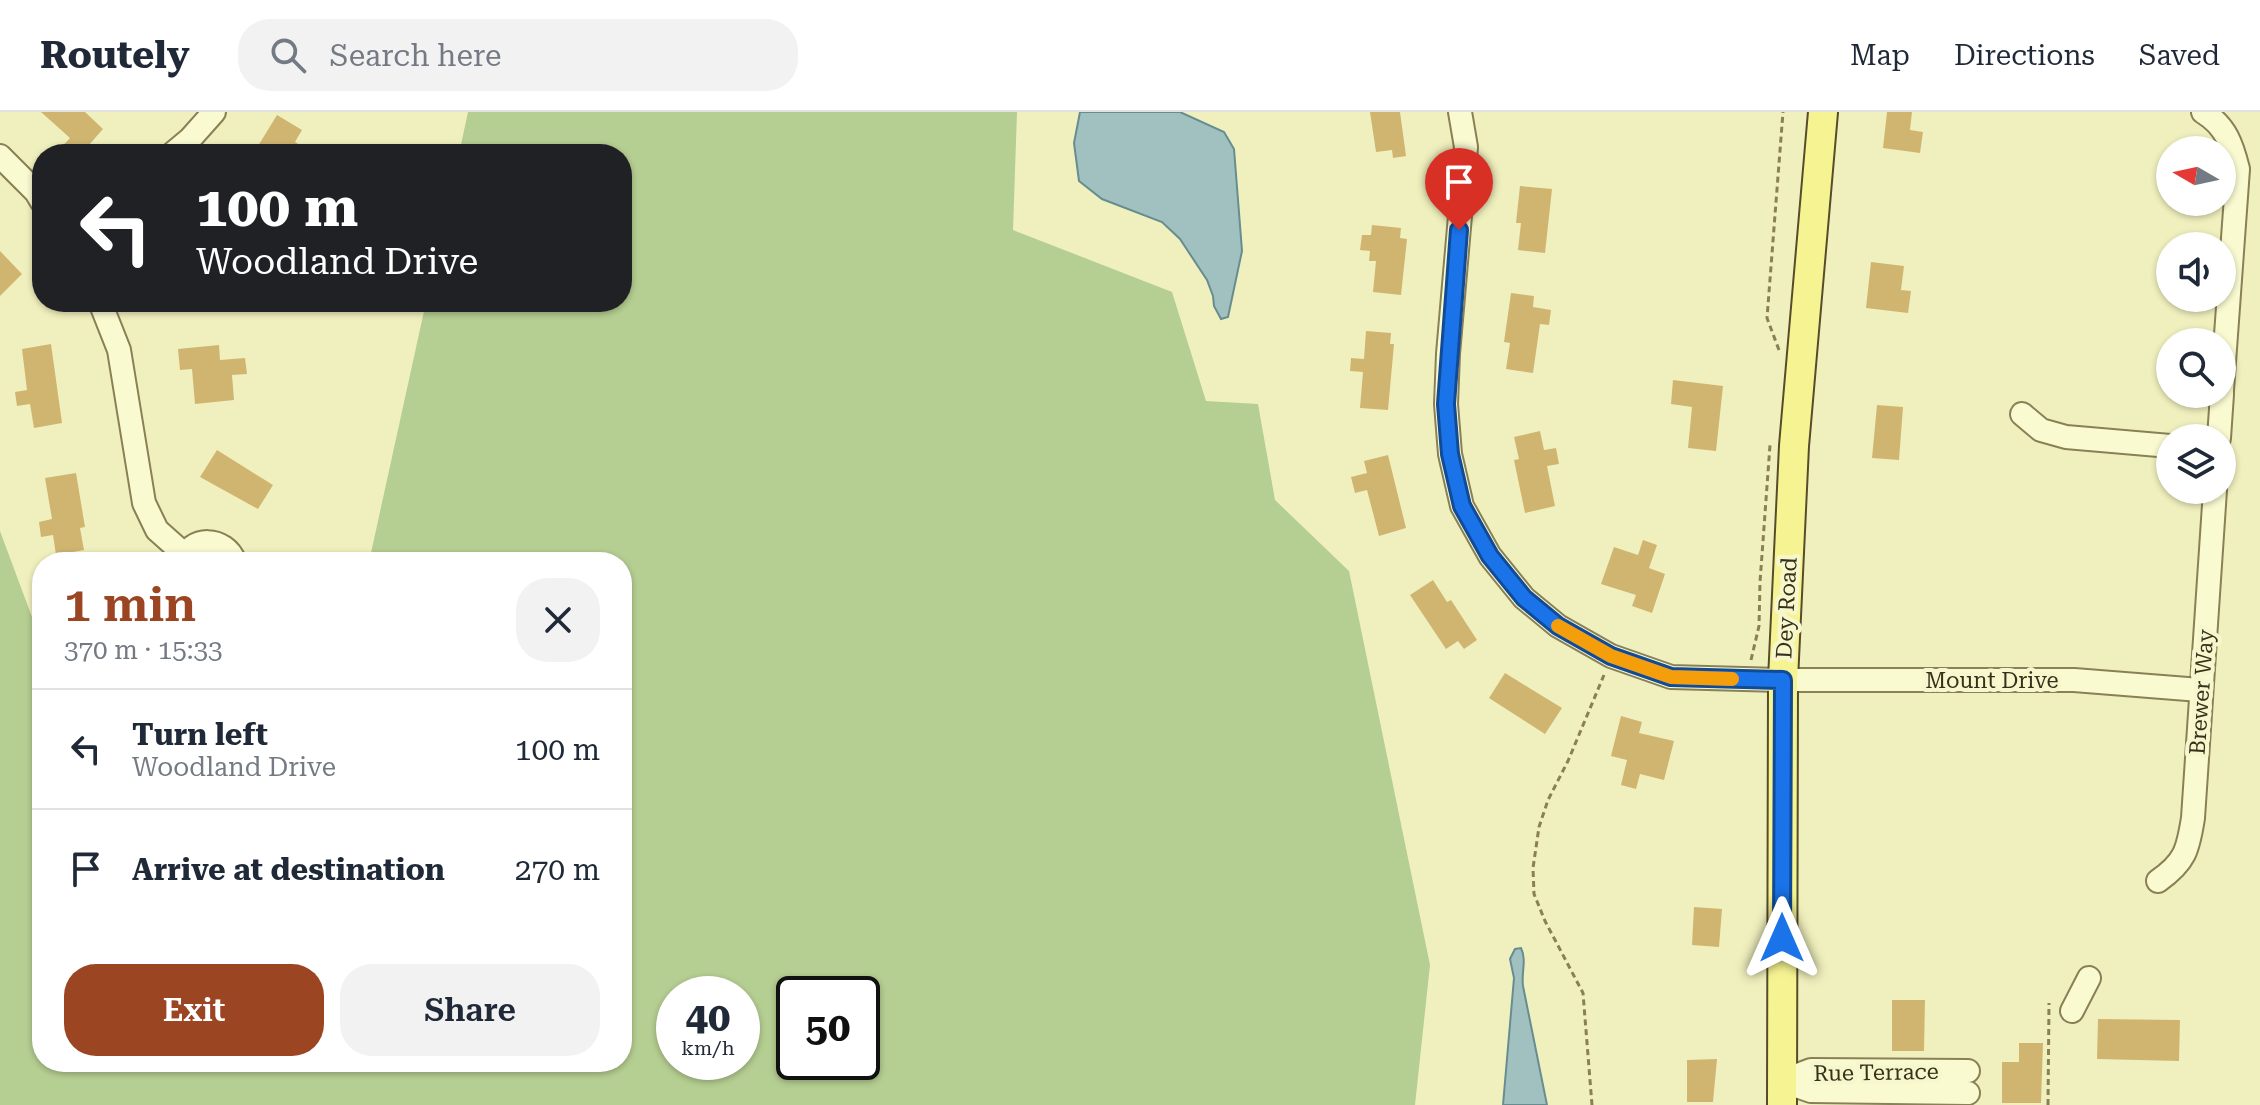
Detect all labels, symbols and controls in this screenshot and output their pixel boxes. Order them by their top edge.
search box [238,19,798,91]
text: Routely [40,33,190,77]
icon: search [266,33,310,77]
text: Search here [330,38,501,73]
text: Map [1850,39,1910,72]
text: Directions [1954,39,2095,72]
text: Saved [2139,39,2220,72]
north arrow [2156,136,2236,216]
map controls [2156,136,2236,504]
pin [1425,148,1493,230]
icon: arrive [1437,160,1481,204]
text: 100 m [196,174,358,240]
icon: left [64,176,168,280]
button: sound [2156,232,2236,312]
text: Woodland Drive [196,241,478,283]
button: search [2156,328,2236,408]
button: layers [2156,424,2236,504]
street label: Dey Road [1771,557,1802,659]
text: 1 min [64,577,196,633]
button: close [516,578,600,662]
street label: Brewer Way [2185,629,2218,756]
text: 370 m · 15:33 [64,635,223,665]
street label: Mount Drive [1925,668,2059,693]
text: Turn left [132,717,268,752]
icon: left [64,727,108,771]
text: 100 m [515,732,600,767]
text: Woodland Drive [132,752,336,782]
icon: arrive [64,847,108,891]
text: Arrive at destination [132,852,445,887]
text: 270 m [515,852,600,887]
position arrow [1740,896,1824,980]
button: Exit [64,964,324,1056]
button: Share [340,964,600,1056]
speed limit sign: 50 [776,976,880,1080]
text: 40 [686,994,730,1041]
text: km/h [681,1036,735,1060]
street label: Rue Terrace [1813,1059,1939,1086]

